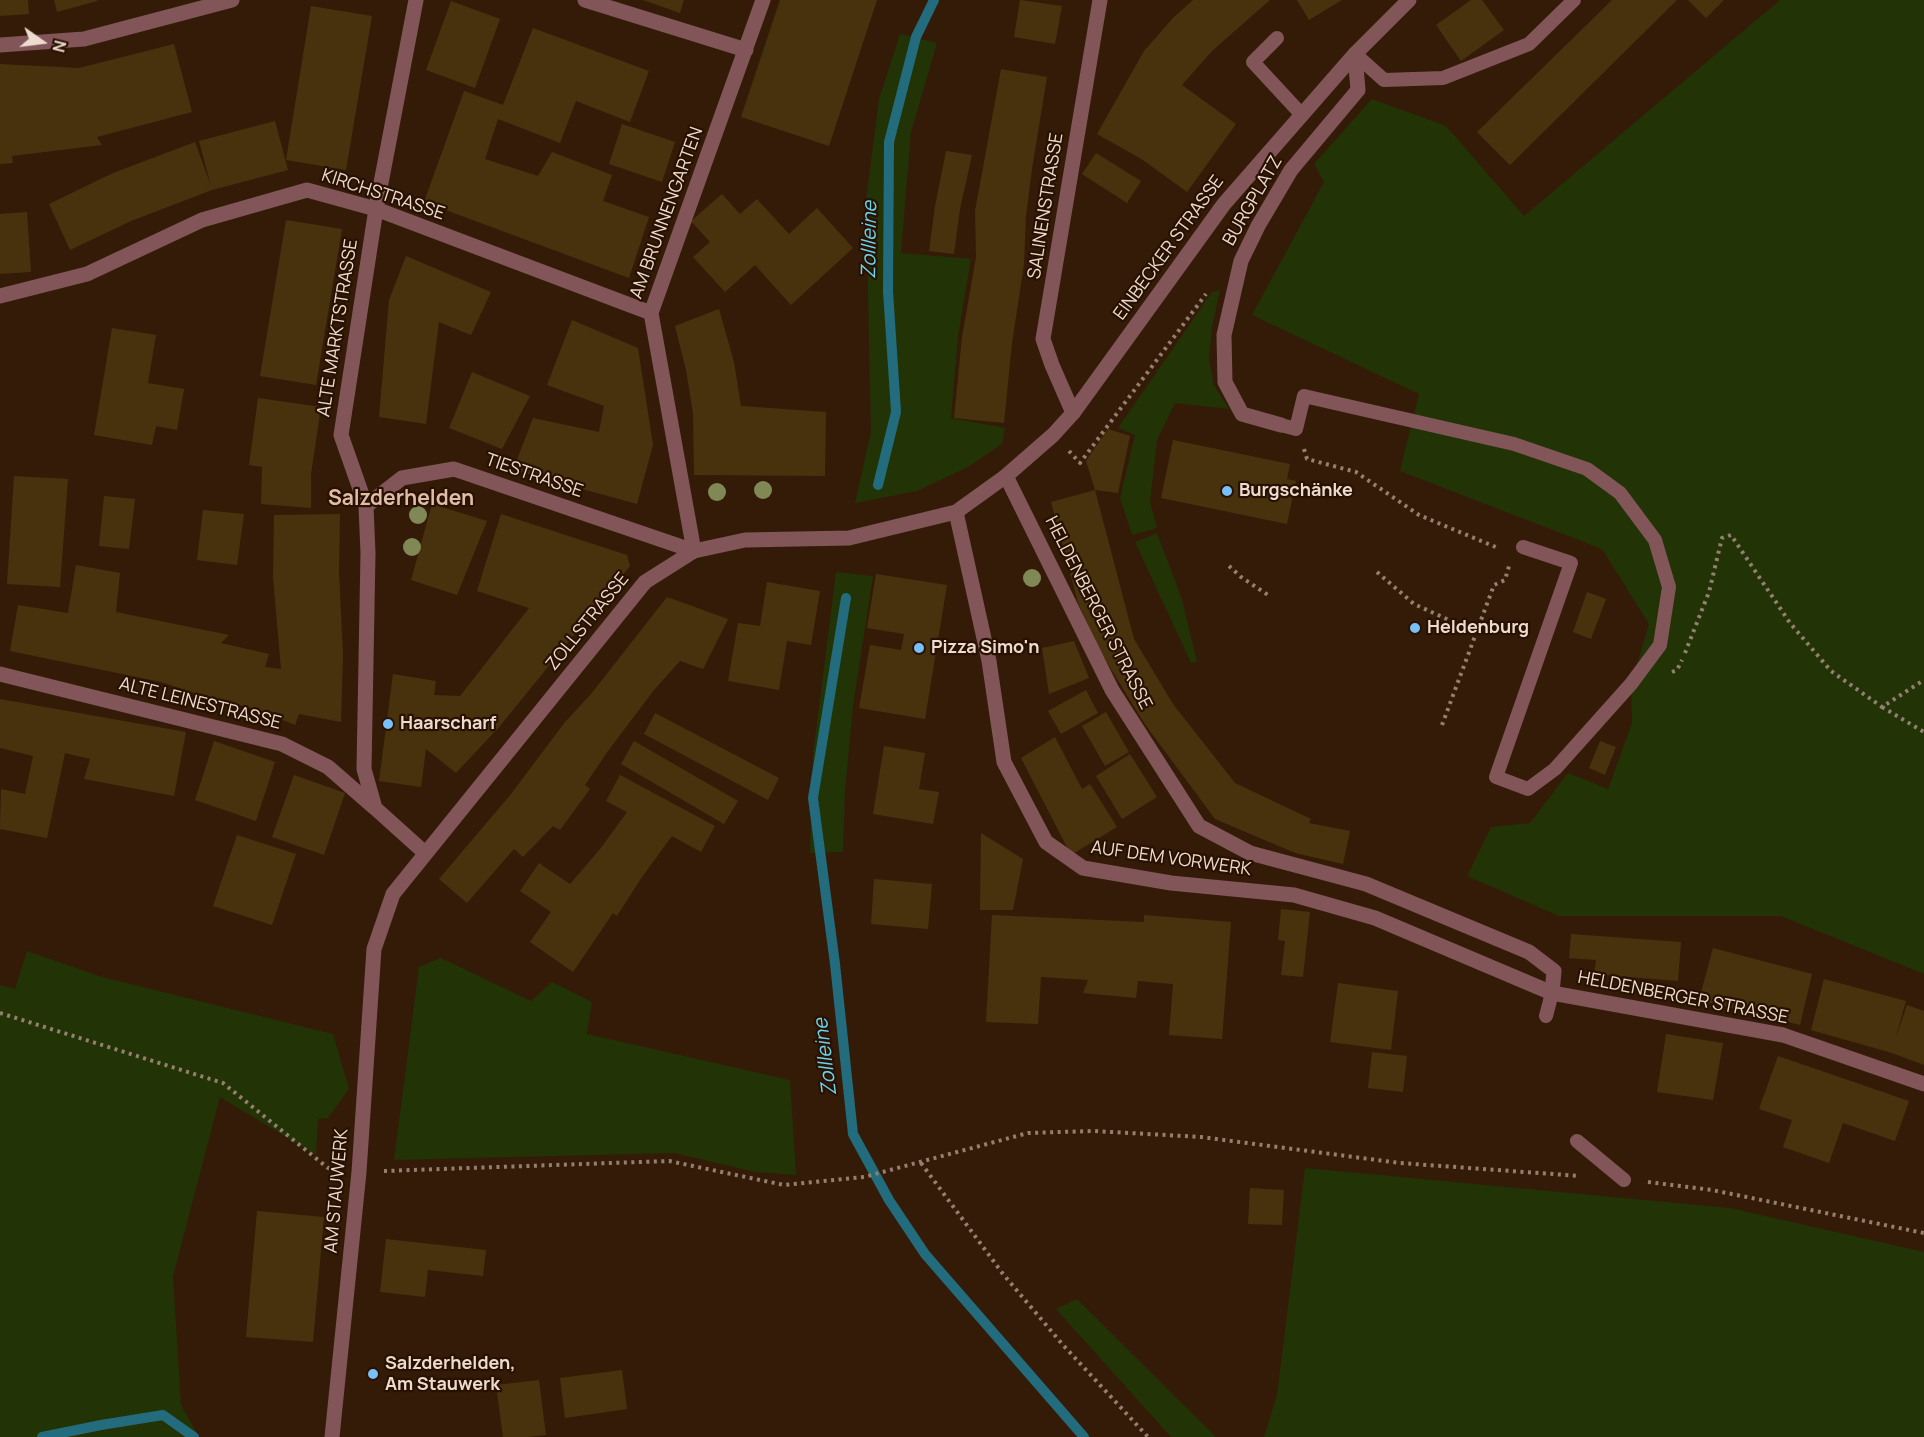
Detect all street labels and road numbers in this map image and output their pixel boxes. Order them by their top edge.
street label: AM BRUNNENGARTEN [626,124,708,302]
street label: SALINENSTRASSE [1024,131,1068,281]
street label: BURGPLATZ [1219,152,1287,250]
street label: KIRCHSTRASSE [319,165,447,225]
street label: EINBECKER STRASSE [1109,172,1229,324]
street label: ALTE MARKTSTRASSE [313,238,363,418]
street label: TIESTRASSE [482,449,586,503]
street label: HELDENBERGER STRASSE [1040,513,1156,713]
street label: ZOLLSTRASSE [542,569,634,675]
street label: ALTE LEINESTRASSE [117,673,283,735]
street label: AUF DEM VORWERK [1090,837,1252,881]
street label: HELDENBERGER STRASSE [1576,967,1790,1029]
street label: AM STAUWERK [321,1128,353,1254]

